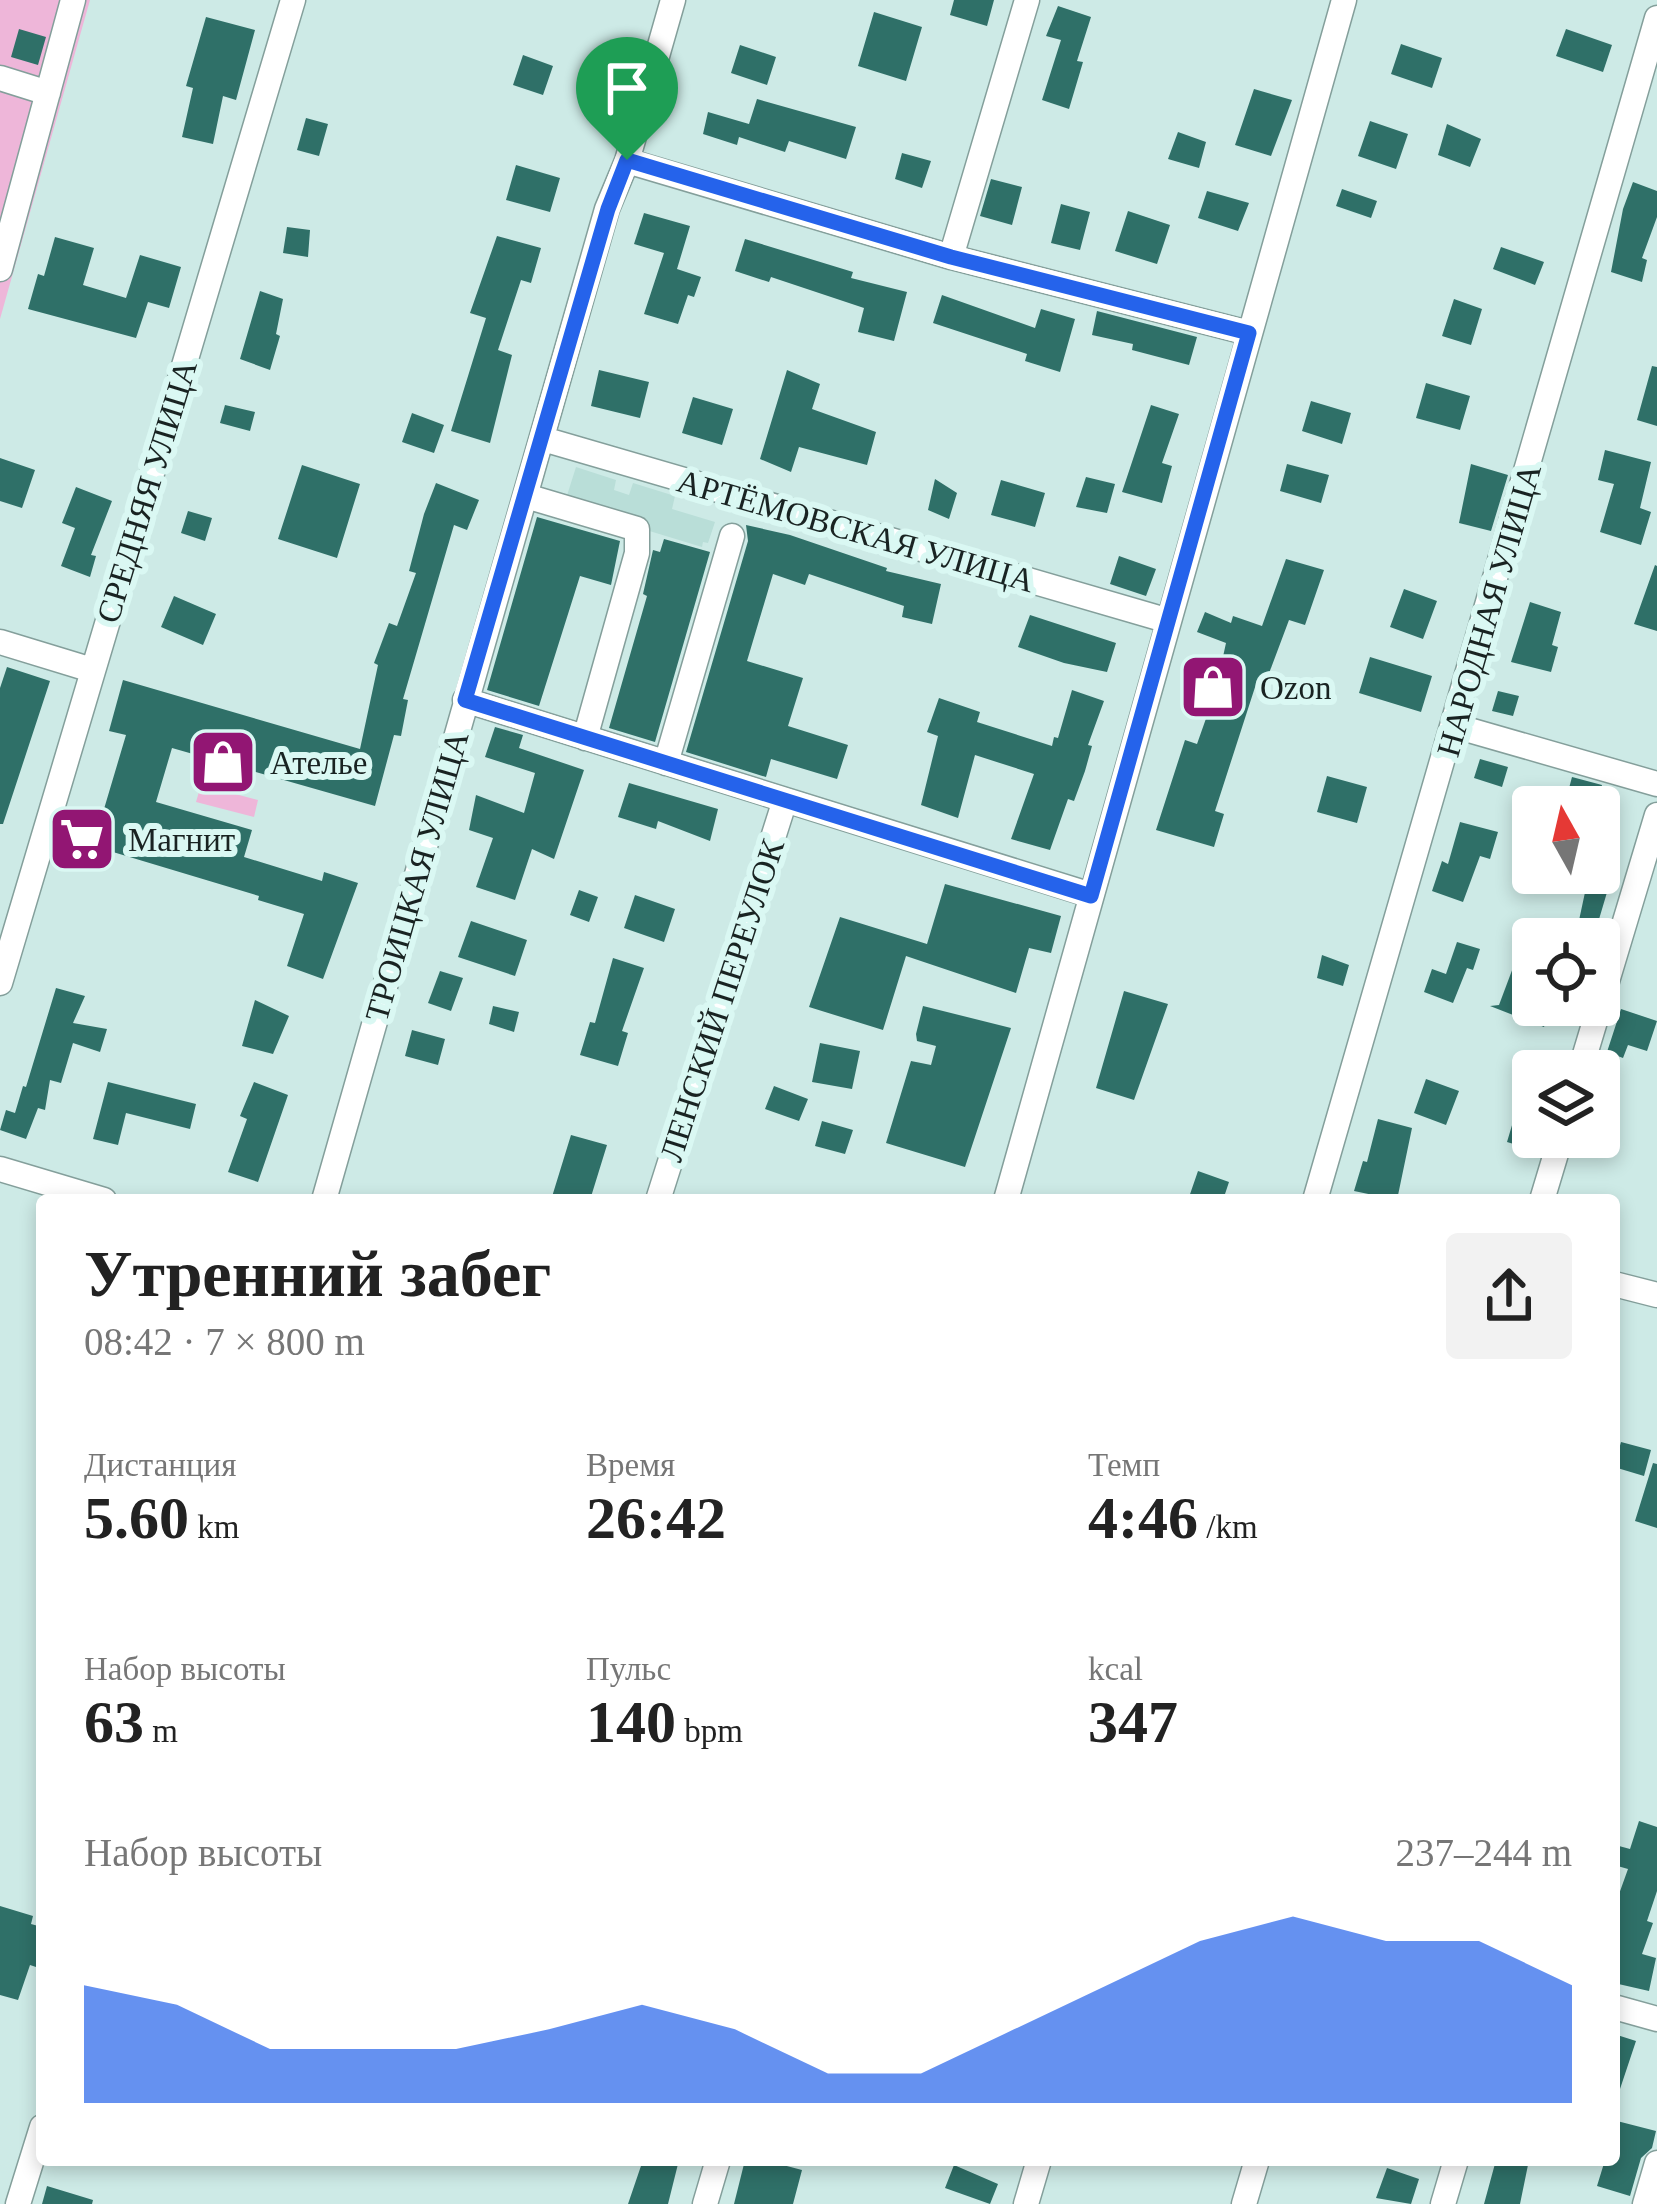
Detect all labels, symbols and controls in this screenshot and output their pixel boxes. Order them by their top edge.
pin [576,37,678,160]
icon: arrive [594,55,660,121]
street label: СРЕДНЯЯ УЛИЦА [90,356,204,627]
street label: НАРОДНАЯ УЛИЦА [1430,460,1548,761]
street label: АРТЁМОВСКАЯ УЛИЦА [673,463,1039,599]
shop icon: Ozon [1178,652,1248,722]
place label: Ozon [1260,670,1331,706]
shop icon: Ателье [188,727,258,797]
street label: ТРОИЦКАЯ УЛИЦА [358,727,476,1025]
place label: Ателье [270,745,367,781]
north arrow [1512,786,1620,894]
map controls [1512,786,1620,1158]
supermarket icon: Магнит [47,804,117,874]
place label: Магнит [128,822,235,858]
street label: ЛЕНСКИЙ ПЕРЕУЛОК [653,834,791,1166]
button: locate [1512,918,1620,1026]
button: layers [1512,1050,1620,1158]
button: share [1446,1233,1572,1359]
text: Утренний забег [84,1237,551,1310]
text: 08:42 · 7 × 800 m [84,1320,365,1363]
text: Дистанция [84,1447,236,1483]
text: Время [586,1447,675,1483]
text: Темп [1088,1447,1160,1483]
text: 5.60 [84,1485,189,1551]
text: 26:42 [586,1485,726,1551]
text: 4:46 [1088,1485,1198,1551]
text: km [189,1509,239,1545]
text: /km [1198,1509,1258,1545]
text: Набор высоты [84,1651,286,1687]
text: Пульс [586,1651,671,1687]
text: kcal [1088,1651,1143,1687]
text: 63 [84,1689,144,1755]
text: 140 [586,1689,676,1755]
text: 347 [1088,1689,1178,1755]
text: m [144,1713,178,1749]
text: bpm [676,1713,743,1749]
text: Набор высоты [84,1831,322,1874]
text: 237–244 m [1395,1831,1572,1874]

